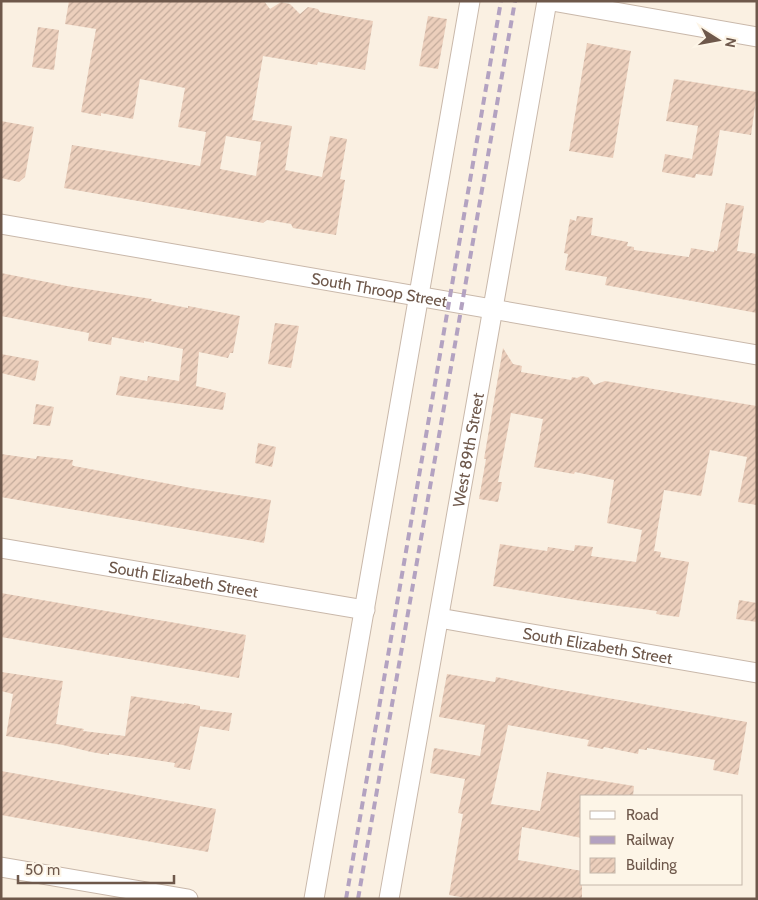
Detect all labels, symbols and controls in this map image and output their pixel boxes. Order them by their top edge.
north arrow [693,15,743,65]
text: N [721,36,741,49]
street label: South Throop Street [310,268,449,311]
street label: West 89th Street [449,391,488,509]
street label: South Elizabeth Street [107,557,260,601]
street label: South Elizabeth Street [521,623,675,668]
legend [580,795,743,885]
text: Road [626,806,659,824]
text: Railway [626,831,675,849]
scale bar [18,852,174,884]
text: Building [626,856,677,874]
text: 50 m [25,861,60,879]

